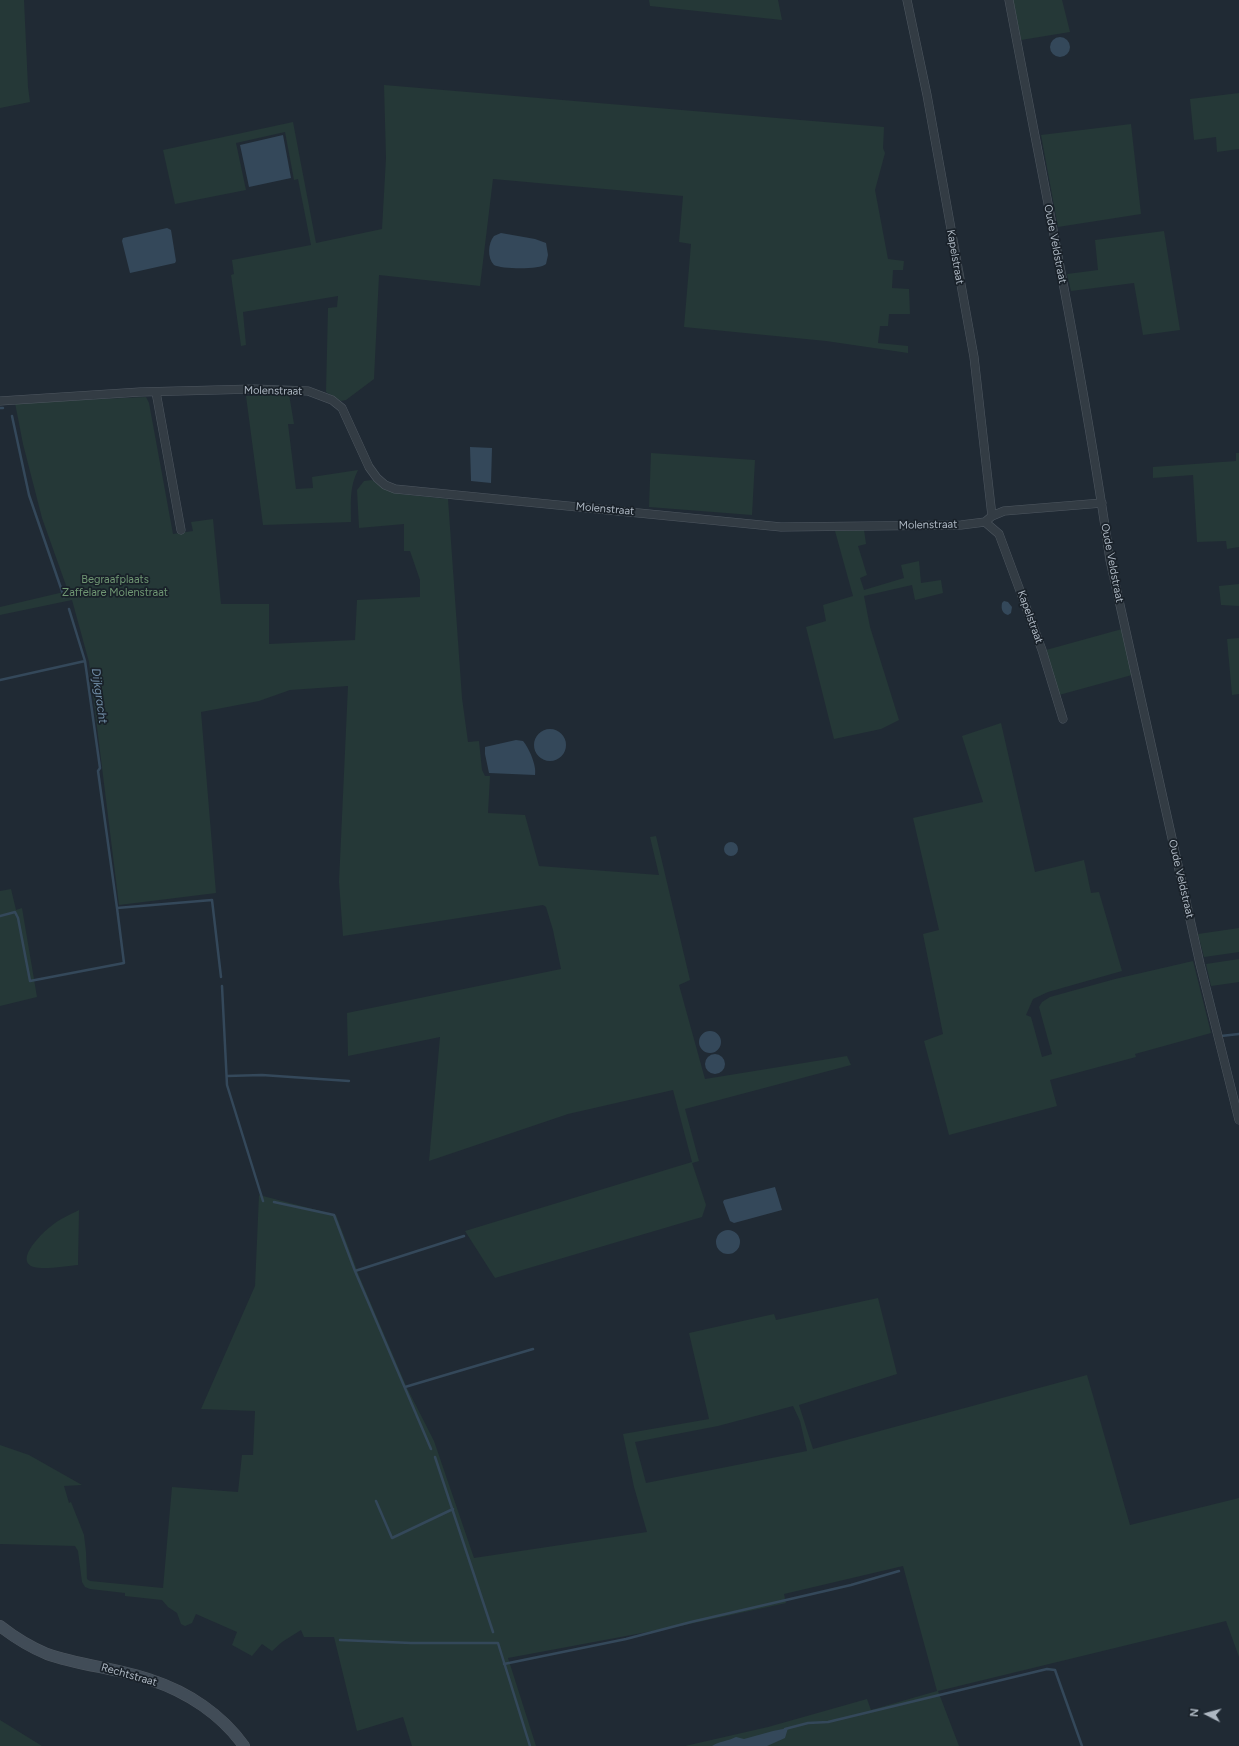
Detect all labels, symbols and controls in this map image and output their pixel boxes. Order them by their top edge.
street label: Oude Veldstraat [1041,203,1069,285]
street label: Kapelstraat [944,229,966,285]
street label: Molenstraat [244,384,302,398]
street label: Molenstraat [575,500,635,518]
street label: Molenstraat [899,518,957,532]
street label: Oude Veldstraat [1098,522,1126,604]
park label: Begraafplaats Zaffelare Molenstraat [62,573,168,599]
street label: Kapelstraat [1014,589,1046,645]
water label: Dijkgracht [88,667,110,725]
street label: Oude Veldstraat [1166,838,1196,920]
street label: Rechtstraat [100,1661,158,1689]
north arrow [1187,1694,1227,1734]
text: N [1188,1708,1201,1718]

